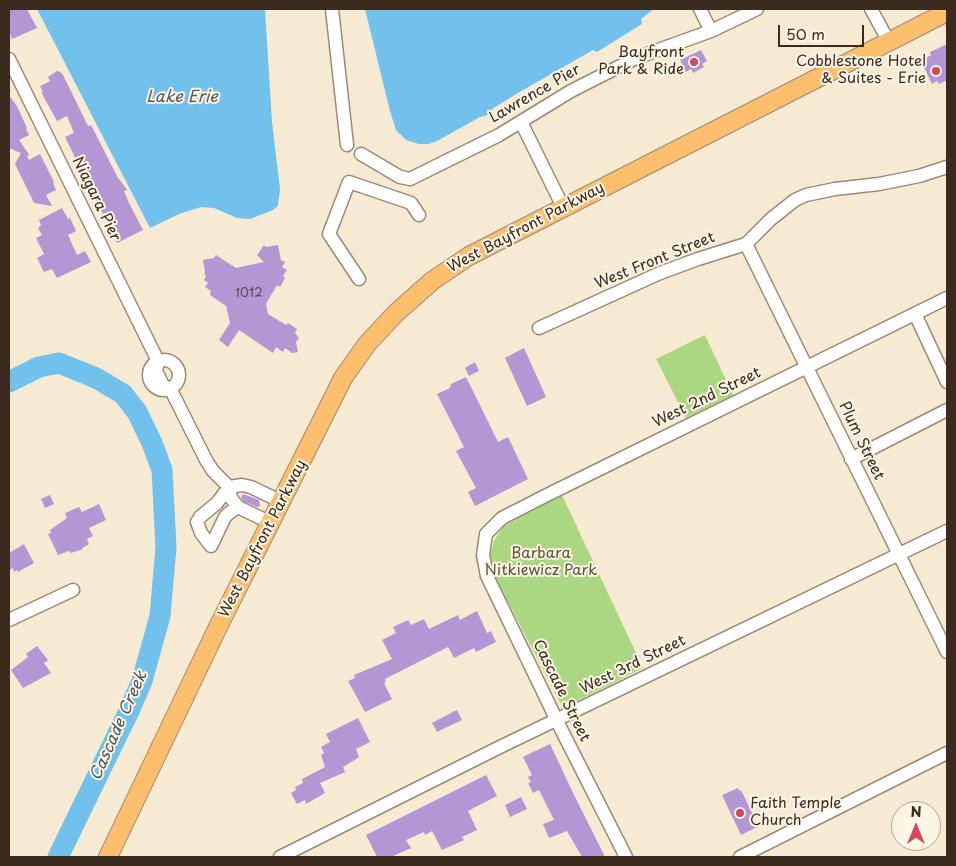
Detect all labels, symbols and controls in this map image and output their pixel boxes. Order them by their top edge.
scale bar [781,15,867,47]
text: 50 m [786,22,825,45]
place label: Bayfront Park & Ride [598,44,684,79]
place label: Cobblestone Hotel & Suites - Erie [796,53,926,88]
marker: Bayfront Park & Ride [688,56,700,68]
street label: Lawrence Pier [486,61,584,127]
marker: Cobblestone Hotel & Suites - Erie [930,65,942,77]
water label: Lake Erie [146,88,218,108]
street label: Niagara Pier [68,154,124,244]
street label: West Bayfront Parkway [445,179,607,277]
street label: West Front Street [592,229,718,293]
house number: 1012 [235,287,263,301]
street label: West 2nd Street [650,364,764,432]
street label: Plum Street [834,399,888,483]
street label: West Bayfront Parkway [215,457,311,621]
park label: Barbara Nitkiewicz Park [485,545,597,580]
street label: West 3rd Street [577,632,689,698]
street label: Cascade Street [529,637,593,745]
water label: Cascade Creek [86,668,152,784]
place label: Faith Temple Church [750,795,842,830]
north arrow [891,801,941,851]
text: N [910,801,922,822]
marker: Faith Temple Church [734,807,746,819]

